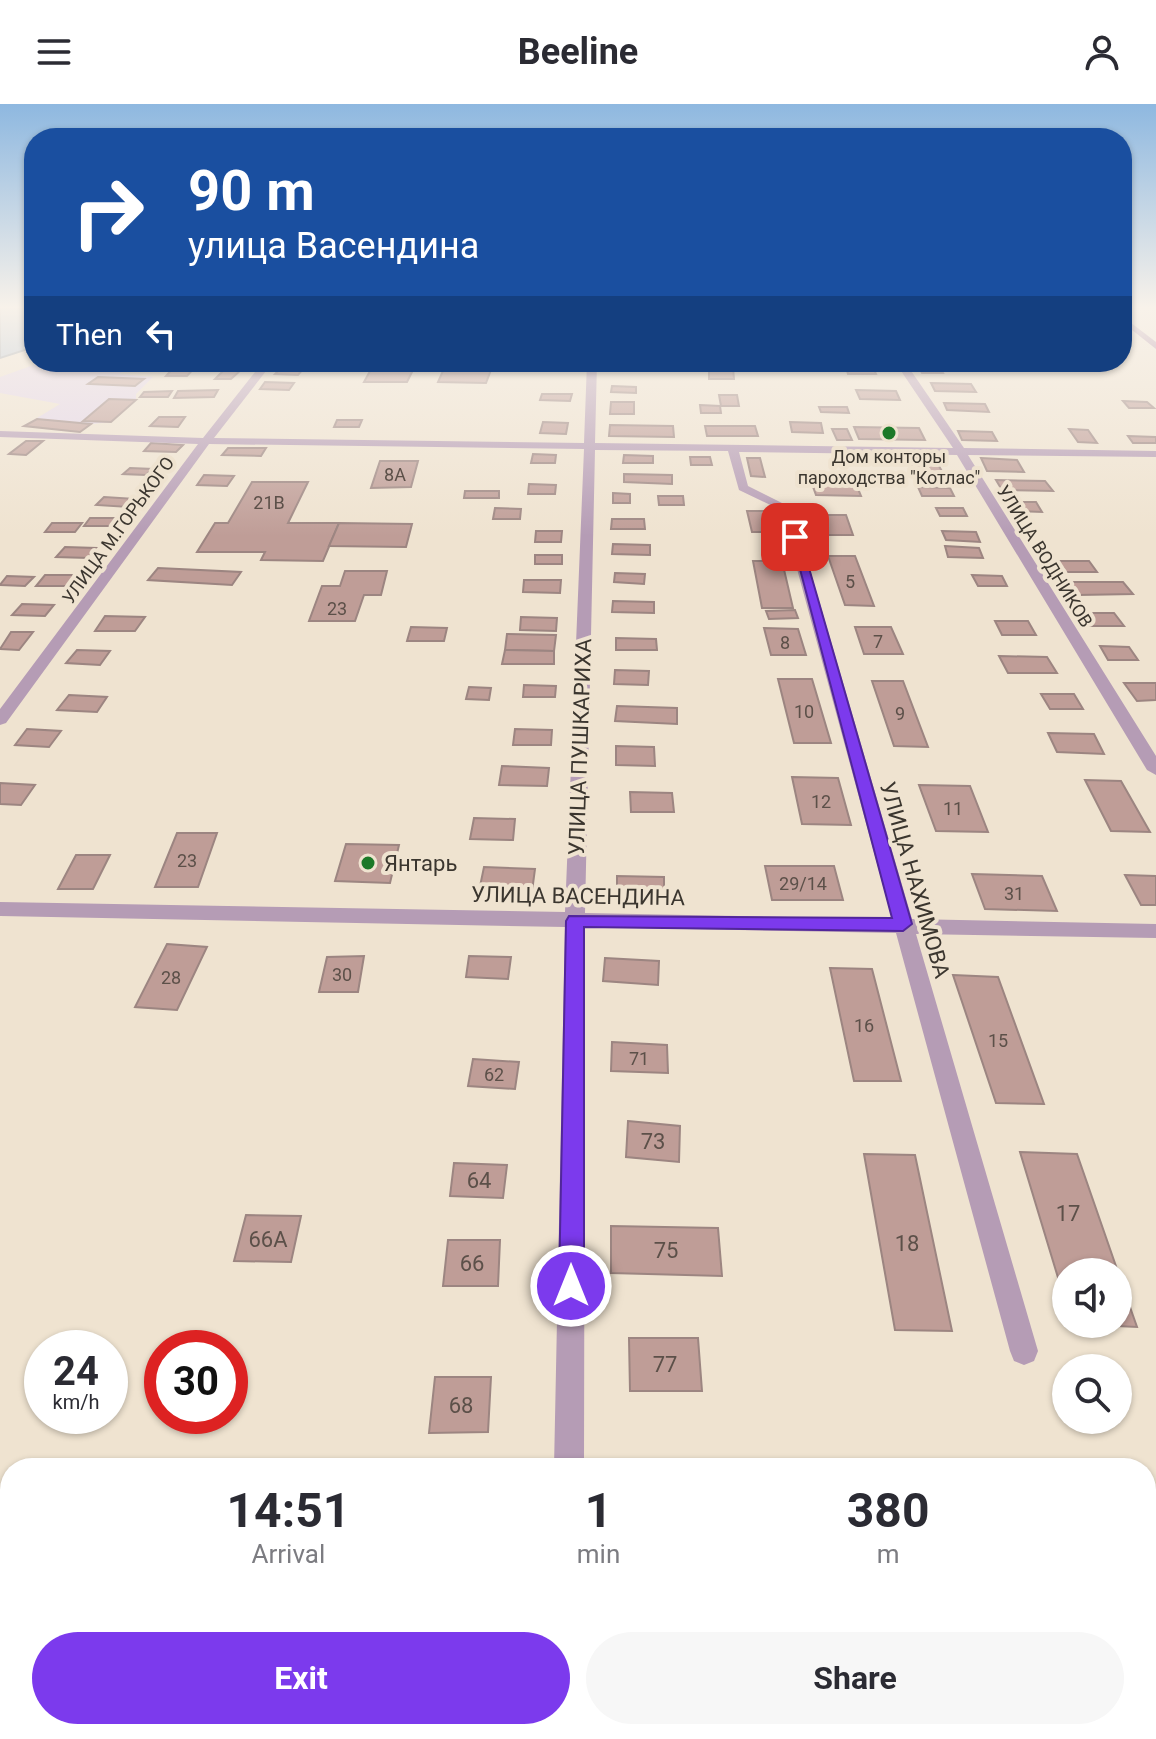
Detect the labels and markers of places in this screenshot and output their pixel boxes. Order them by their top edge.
marker: Дом конторы пароходства "Котлас" [880,424,898,442]
place label: Дом конторы пароходства "Котлас" [798,446,980,488]
pin [761,503,829,571]
place label: Янтарь [384,851,457,876]
marker: Янтарь [359,854,377,872]

